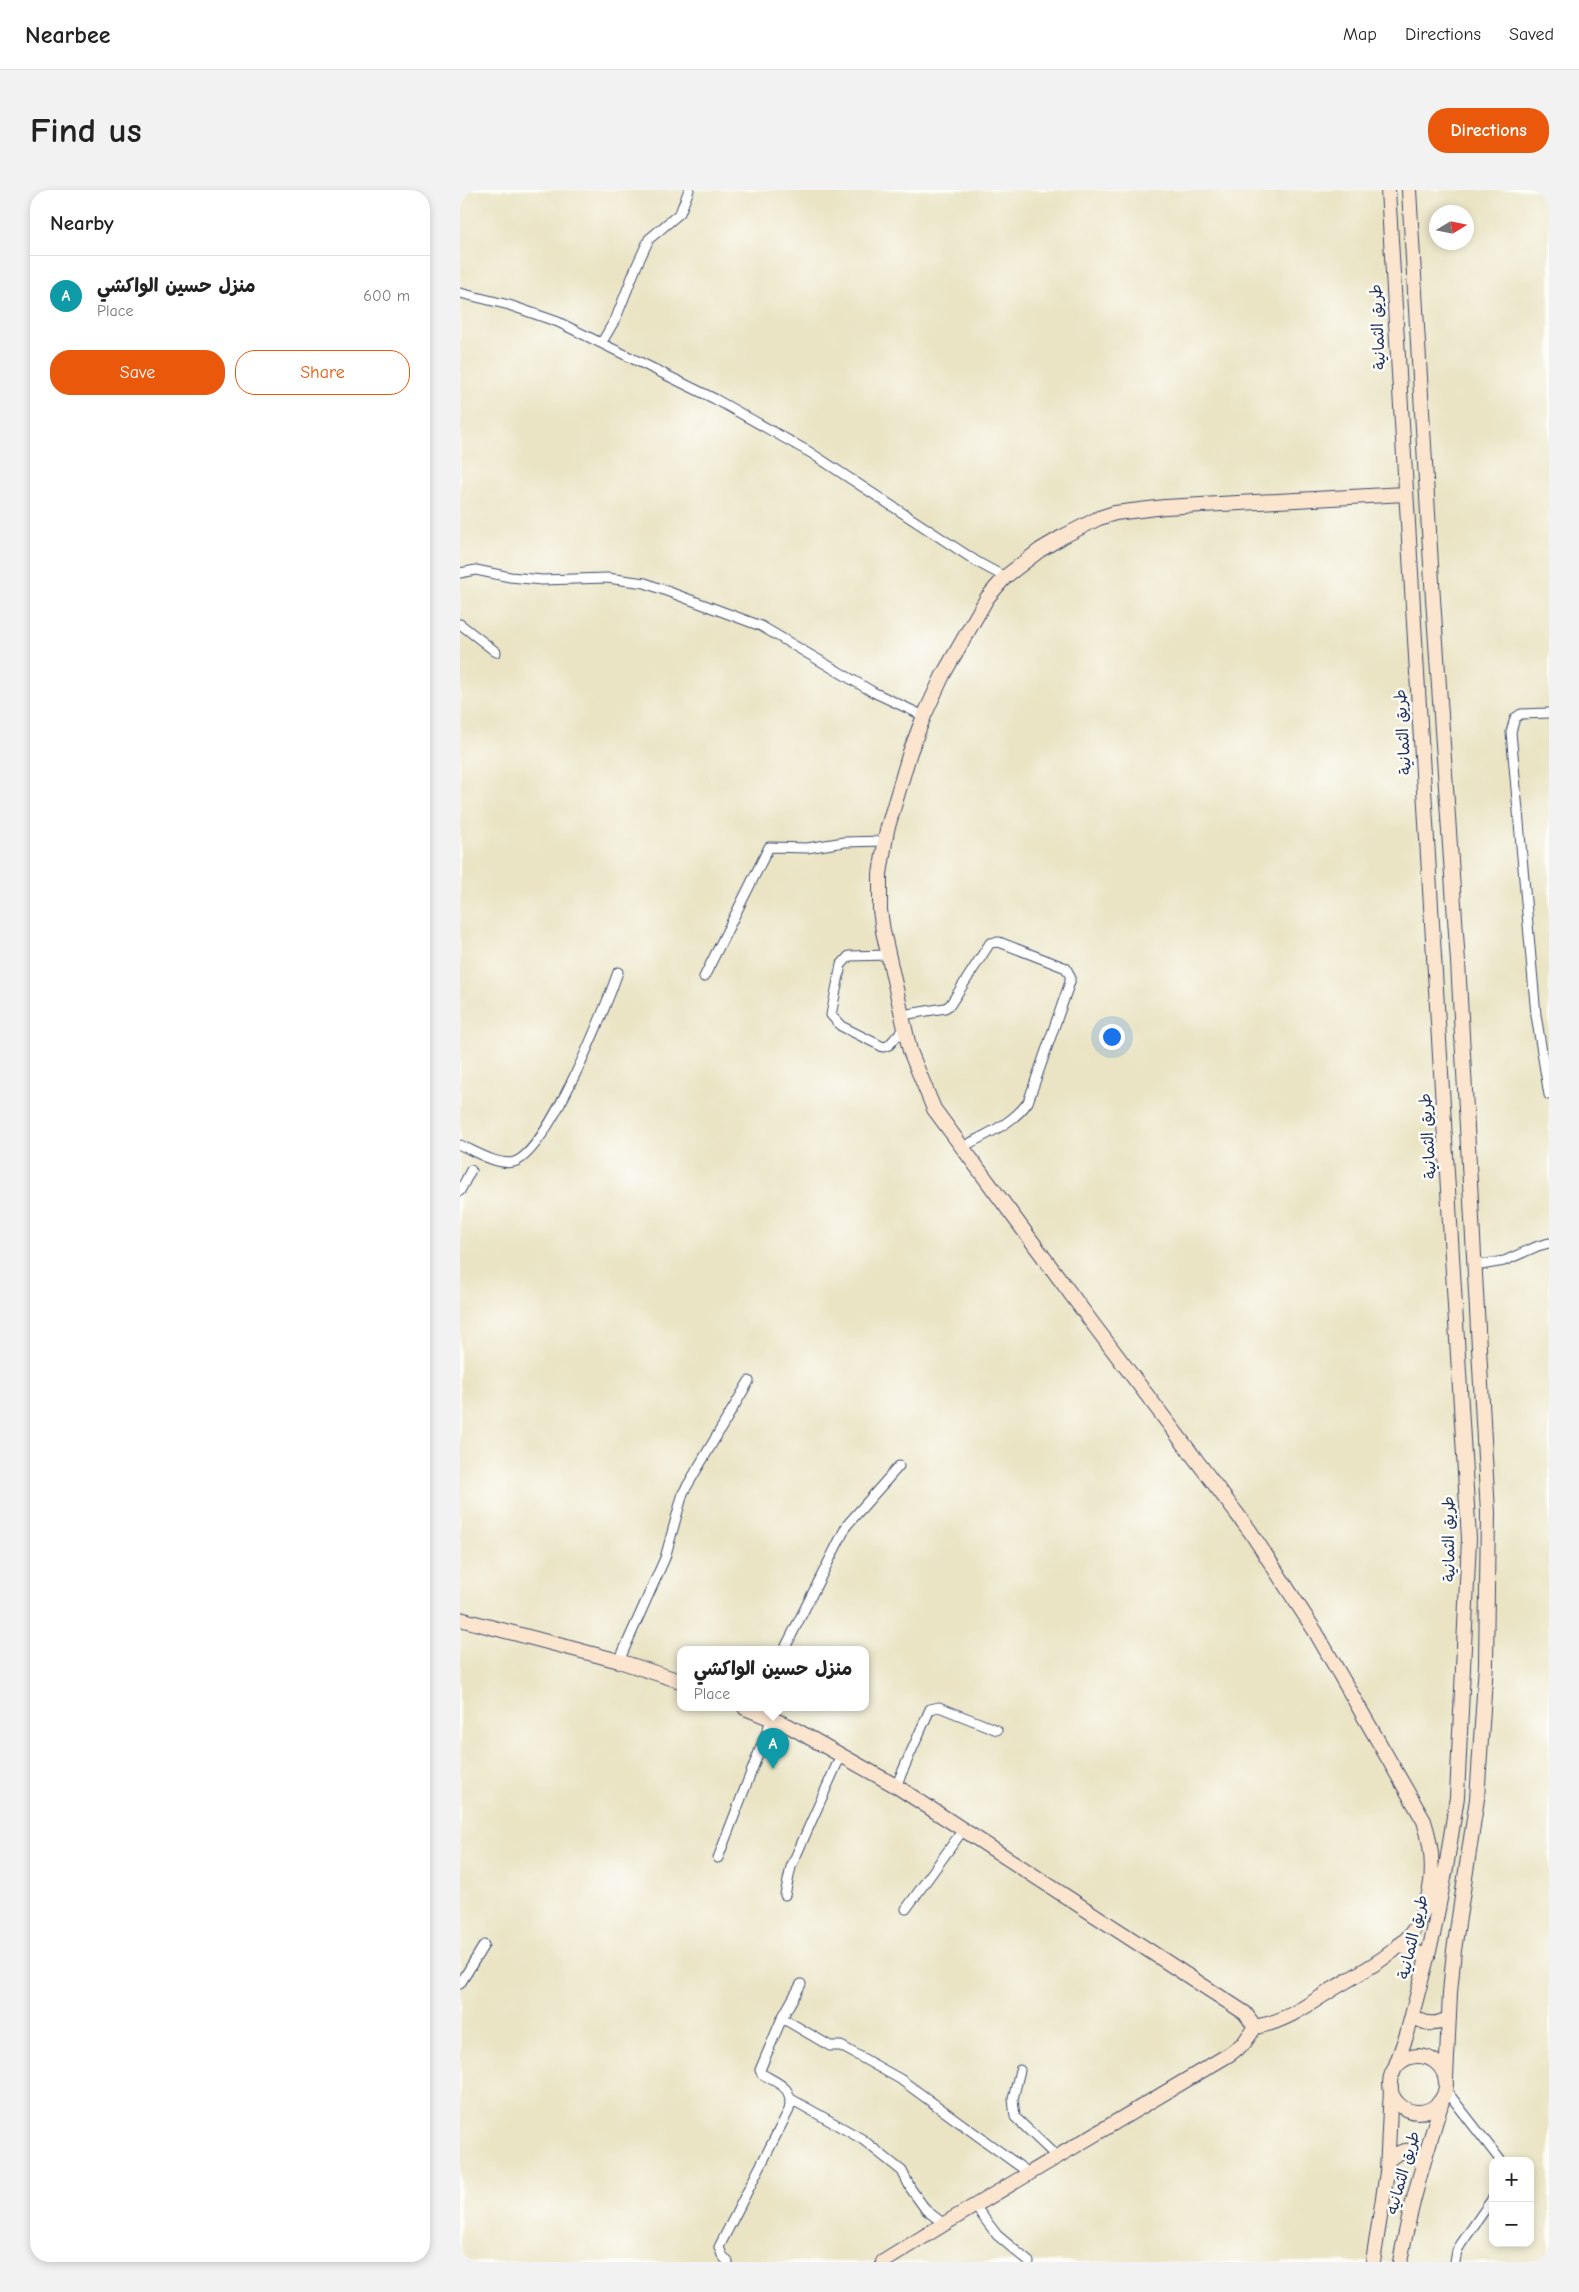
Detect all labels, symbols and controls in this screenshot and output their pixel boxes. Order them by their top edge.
text: Nearbee [25,21,110,49]
text: Map [1343,24,1377,45]
text: Directions [1405,24,1481,45]
text: Saved [1509,24,1554,45]
button: Directions [1428,108,1549,153]
text: Find us [30,110,142,151]
north arrow [1429,205,1474,250]
text: Nearby [50,211,114,235]
text: منزل حسين الواكشي [97,275,256,297]
street label: طريق الثمانية [1367,284,1389,370]
text: A [62,287,70,305]
text: 600 m [363,287,410,305]
text: Place [97,302,133,320]
button: Save [50,350,225,395]
button: Share [235,350,410,395]
street label: طريق الثمانية [1391,689,1415,775]
your location [1099,1024,1125,1050]
street label: طريق الثمانية [1416,1093,1440,1179]
street label: طريق الثمانية [1439,1496,1459,1582]
popup [677,1646,869,1711]
text: منزل حسين الواكشي [694,1658,852,1680]
text: Place [694,1685,730,1703]
pin: A [757,1728,789,1769]
street label: طريق الثمانية [1395,1893,1431,1981]
street label: طريق الثمانيه [1382,2129,1424,2217]
map controls [1489,2157,1534,2247]
button: + [1489,2157,1534,2202]
button: − [1489,2202,1534,2247]

